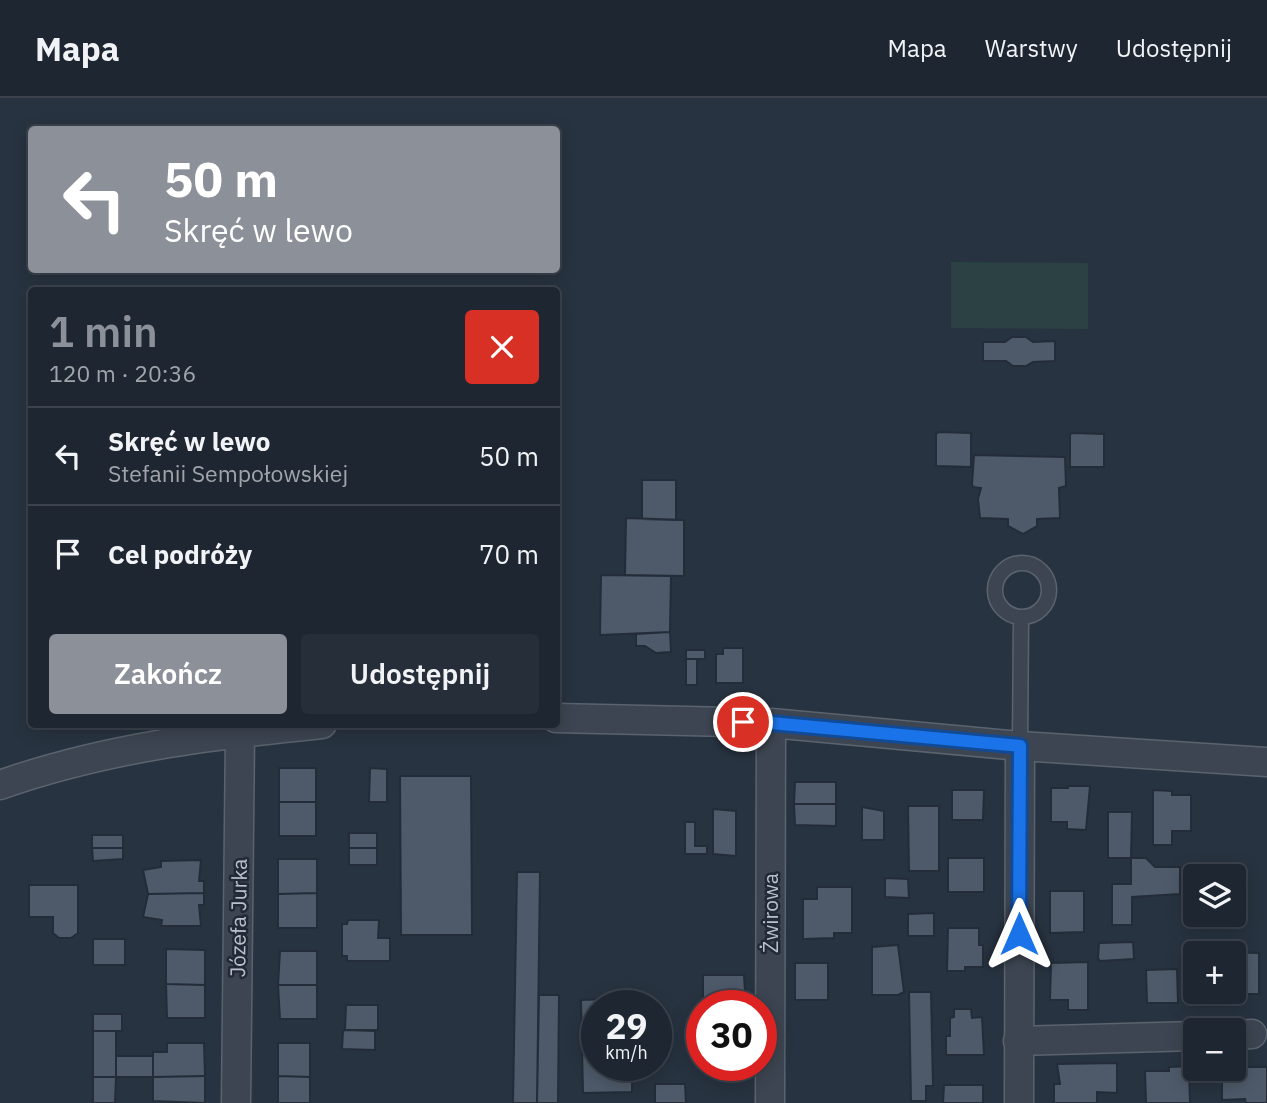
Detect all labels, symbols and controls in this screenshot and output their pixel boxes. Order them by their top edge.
text: Mapa [35,27,120,70]
text: Mapa [888,32,947,64]
text: Warstwy [985,32,1078,64]
text: Udostępnij [1116,32,1232,64]
text: 50 m [164,147,278,210]
icon: left [49,154,140,245]
text: Skręć w lewo [164,209,353,251]
text: 1 min [49,304,158,359]
button: close [465,310,539,384]
text: 120 m · 20:36 [49,358,196,388]
text: Skręć w lewo [108,424,270,458]
icon: left [49,437,87,475]
text: 50 m [479,439,539,473]
text: Stefanii Sempołowskiej [108,458,348,488]
icon: arrive [49,535,87,573]
text: Cel podróży [108,537,252,571]
text: 70 m [479,537,539,571]
button: Zakończ [49,634,287,714]
button: Udostępnij [301,634,539,714]
pin [713,692,773,752]
icon: arrive [724,703,762,741]
street label: Józefa Jurka [223,858,253,978]
map controls [1183,864,1246,1081]
button: layers [1183,864,1246,927]
street label: Żwirowa [756,873,784,953]
position arrow [982,897,1056,971]
button: + [1183,941,1246,1004]
speed limit sign: 30 [686,990,777,1081]
text: 29 [605,1003,648,1049]
button: − [1183,1018,1246,1081]
text: km/h [605,1041,648,1064]

